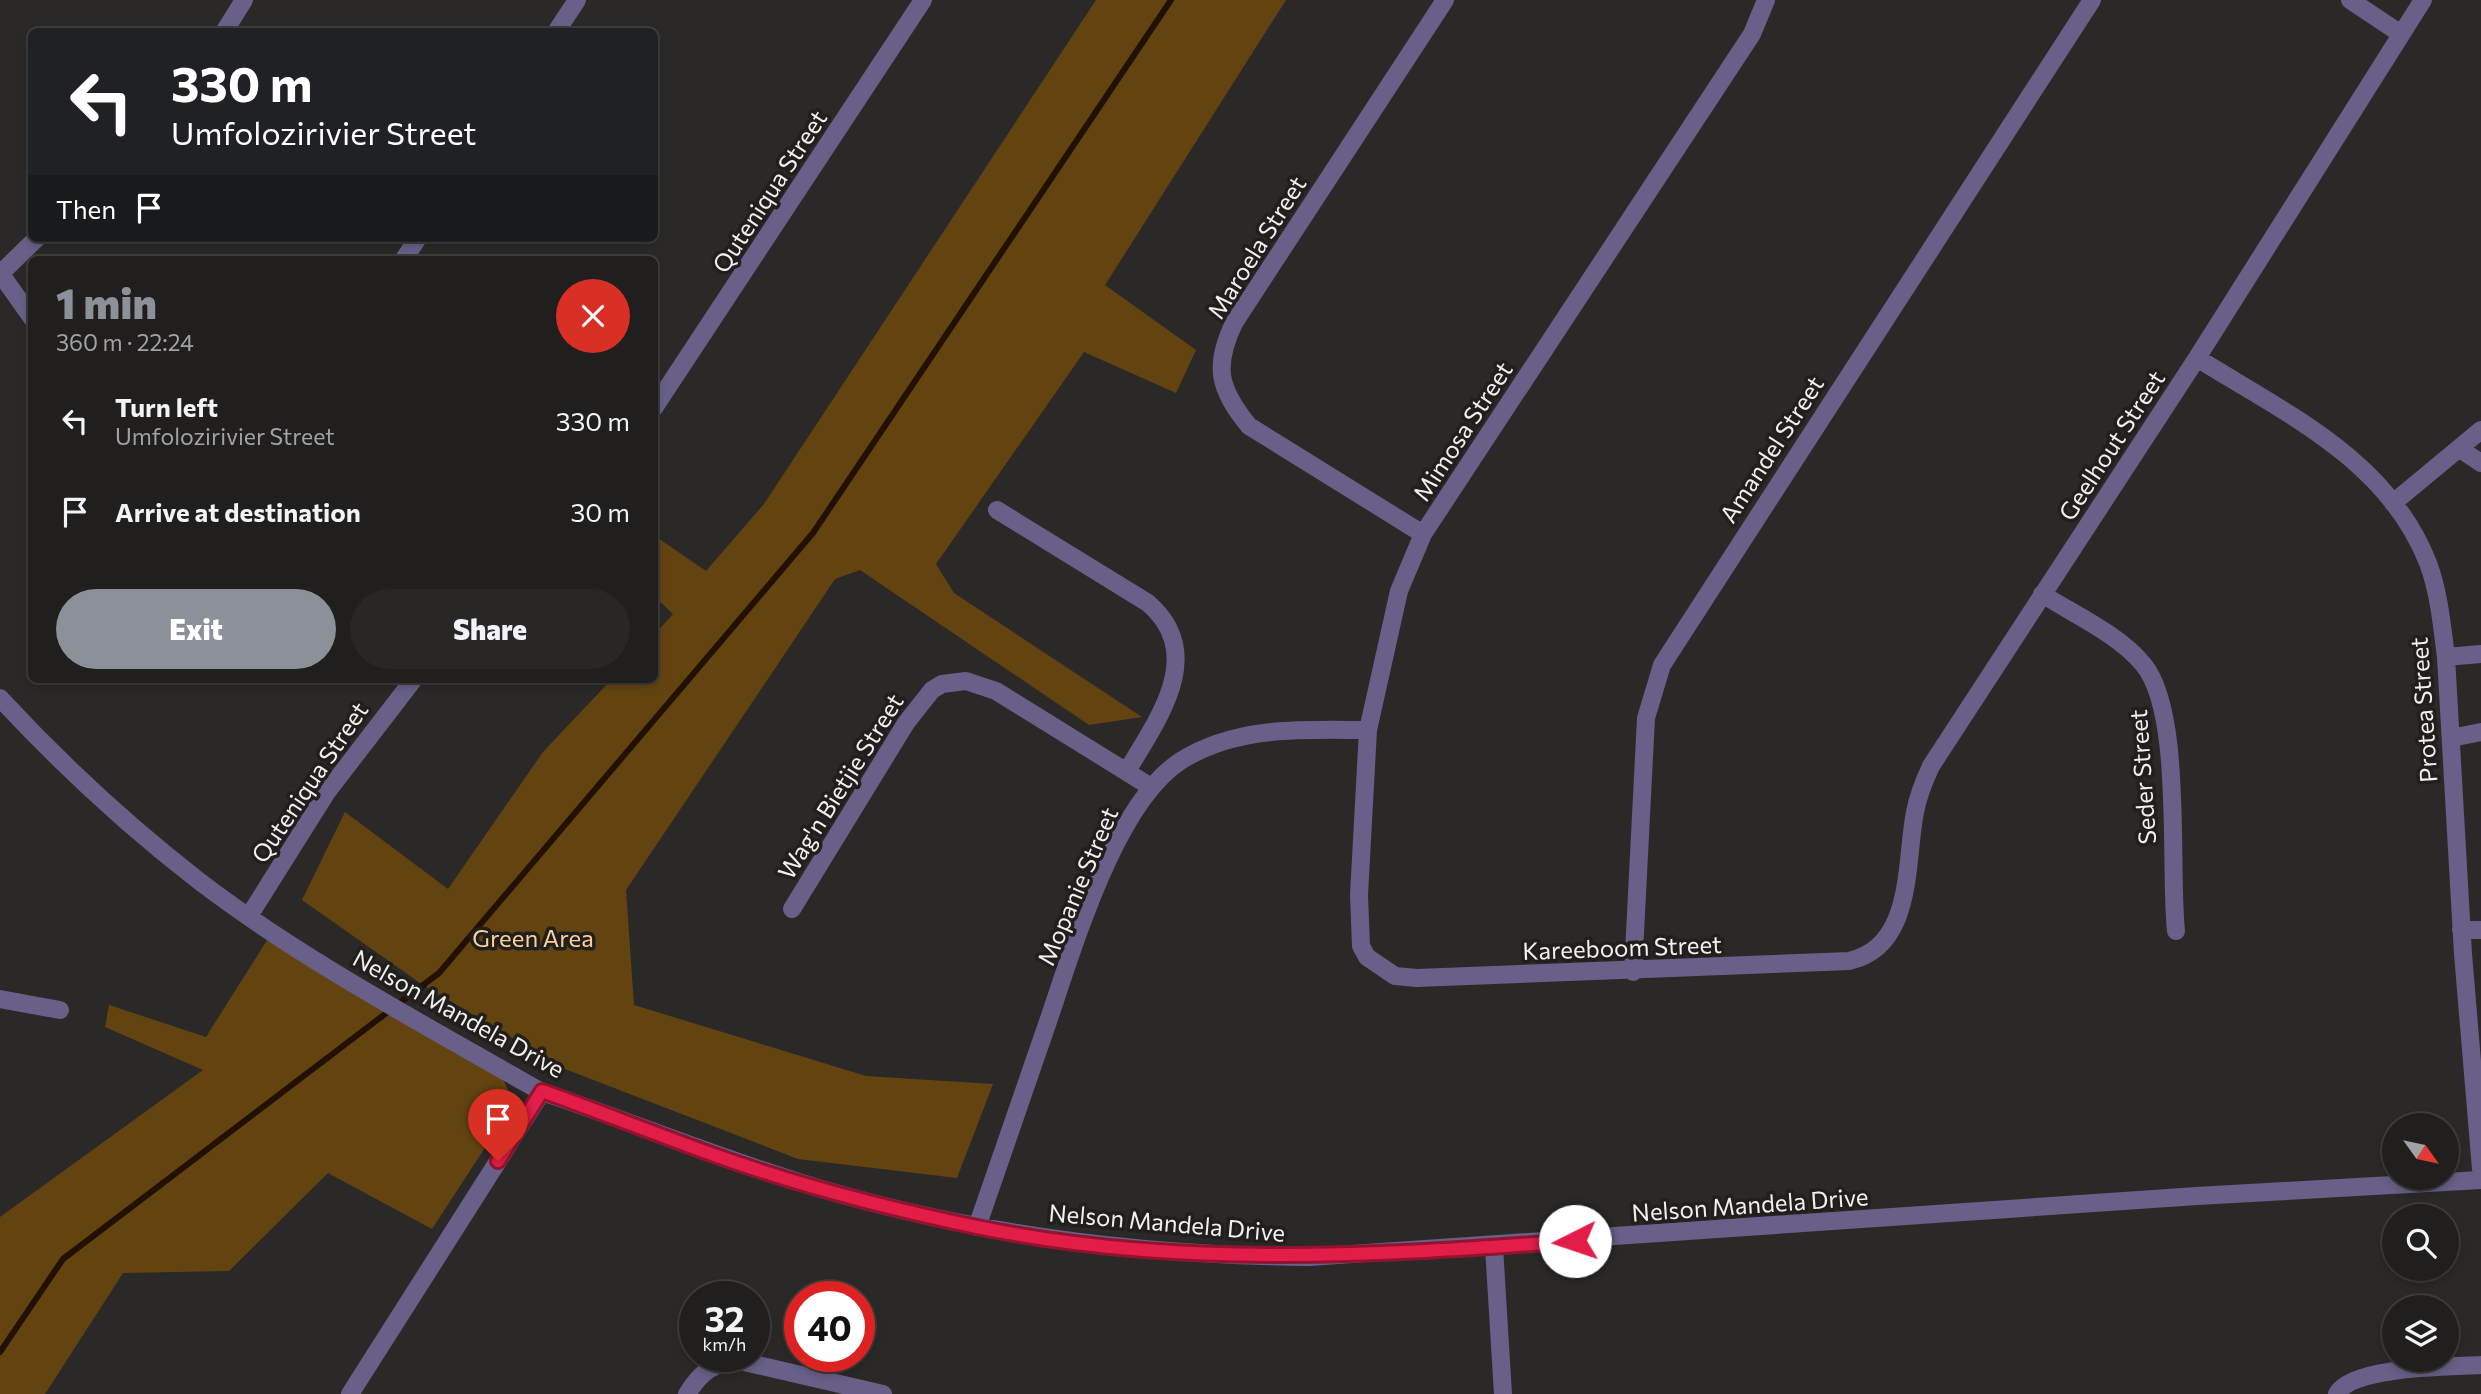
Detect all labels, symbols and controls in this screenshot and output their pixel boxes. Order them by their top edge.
text: 330 m [171,52,312,112]
icon: left [56,56,147,147]
street label: Quteniqua Street [706,104,832,278]
text: Umfolozirivier Street [171,112,477,152]
street label: Maroela Street [1201,170,1311,324]
icon: arrive [130,189,168,227]
text: Then [56,193,116,224]
text: 1 min [56,276,157,328]
button: close [556,279,630,353]
text: 360 m · 22:24 [56,328,194,356]
street label: Mimosa Street [1406,356,1518,506]
street label: Geelhout Street [2052,365,2170,525]
street label: Amandel Street [1713,370,1829,528]
text: Turn left [115,391,218,422]
icon: left [56,402,94,440]
text: 330 m [556,405,630,436]
text: Umfolozirivier Street [115,422,335,450]
icon: arrive [56,493,94,531]
text: Arrive at destination [115,496,361,527]
text: 30 m [571,496,630,527]
button: Exit [56,589,336,669]
button: Share [350,589,630,669]
street label: Protea Street [2403,636,2443,784]
street label: Wag'n Bietjie Street [771,688,909,884]
street label: Quteniqua Street [245,696,374,868]
street label: Seder Street [2123,708,2161,845]
street label: Mopanie Street [1031,802,1123,969]
park label: Green Area [472,923,594,952]
street label: Kareeboom Street [1522,929,1722,965]
street label: Nelson Mandela Drive [348,943,570,1083]
pin [468,1089,528,1161]
icon: arrive [479,1100,517,1138]
north arrow [2382,1113,2459,1190]
map controls [2382,1113,2459,1372]
street label: Nelson Mandela Drive [1631,1181,1869,1227]
street label: Nelson Mandela Drive [1048,1197,1286,1247]
position arrow [1538,1204,1612,1278]
button: search [2382,1204,2459,1281]
speed limit sign: 40 [784,1281,875,1372]
button: layers [2382,1295,2459,1372]
text: 32 [704,1296,745,1339]
text: km/h [703,1333,746,1355]

